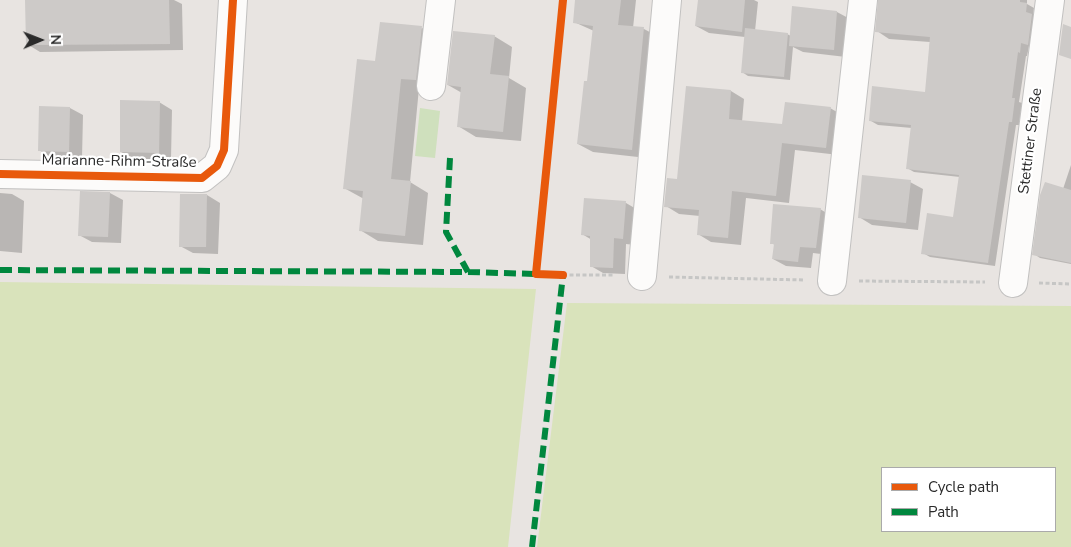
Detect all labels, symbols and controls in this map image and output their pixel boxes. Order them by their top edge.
north arrow [15,15,65,65]
text: N [46,34,65,45]
street label: Stettiner Straße [1016,87,1046,195]
street label: Marianne-Rihm-Straße [41,152,197,172]
legend [881,467,1056,532]
text: Cycle path [928,477,999,497]
text: Path [928,502,959,522]

